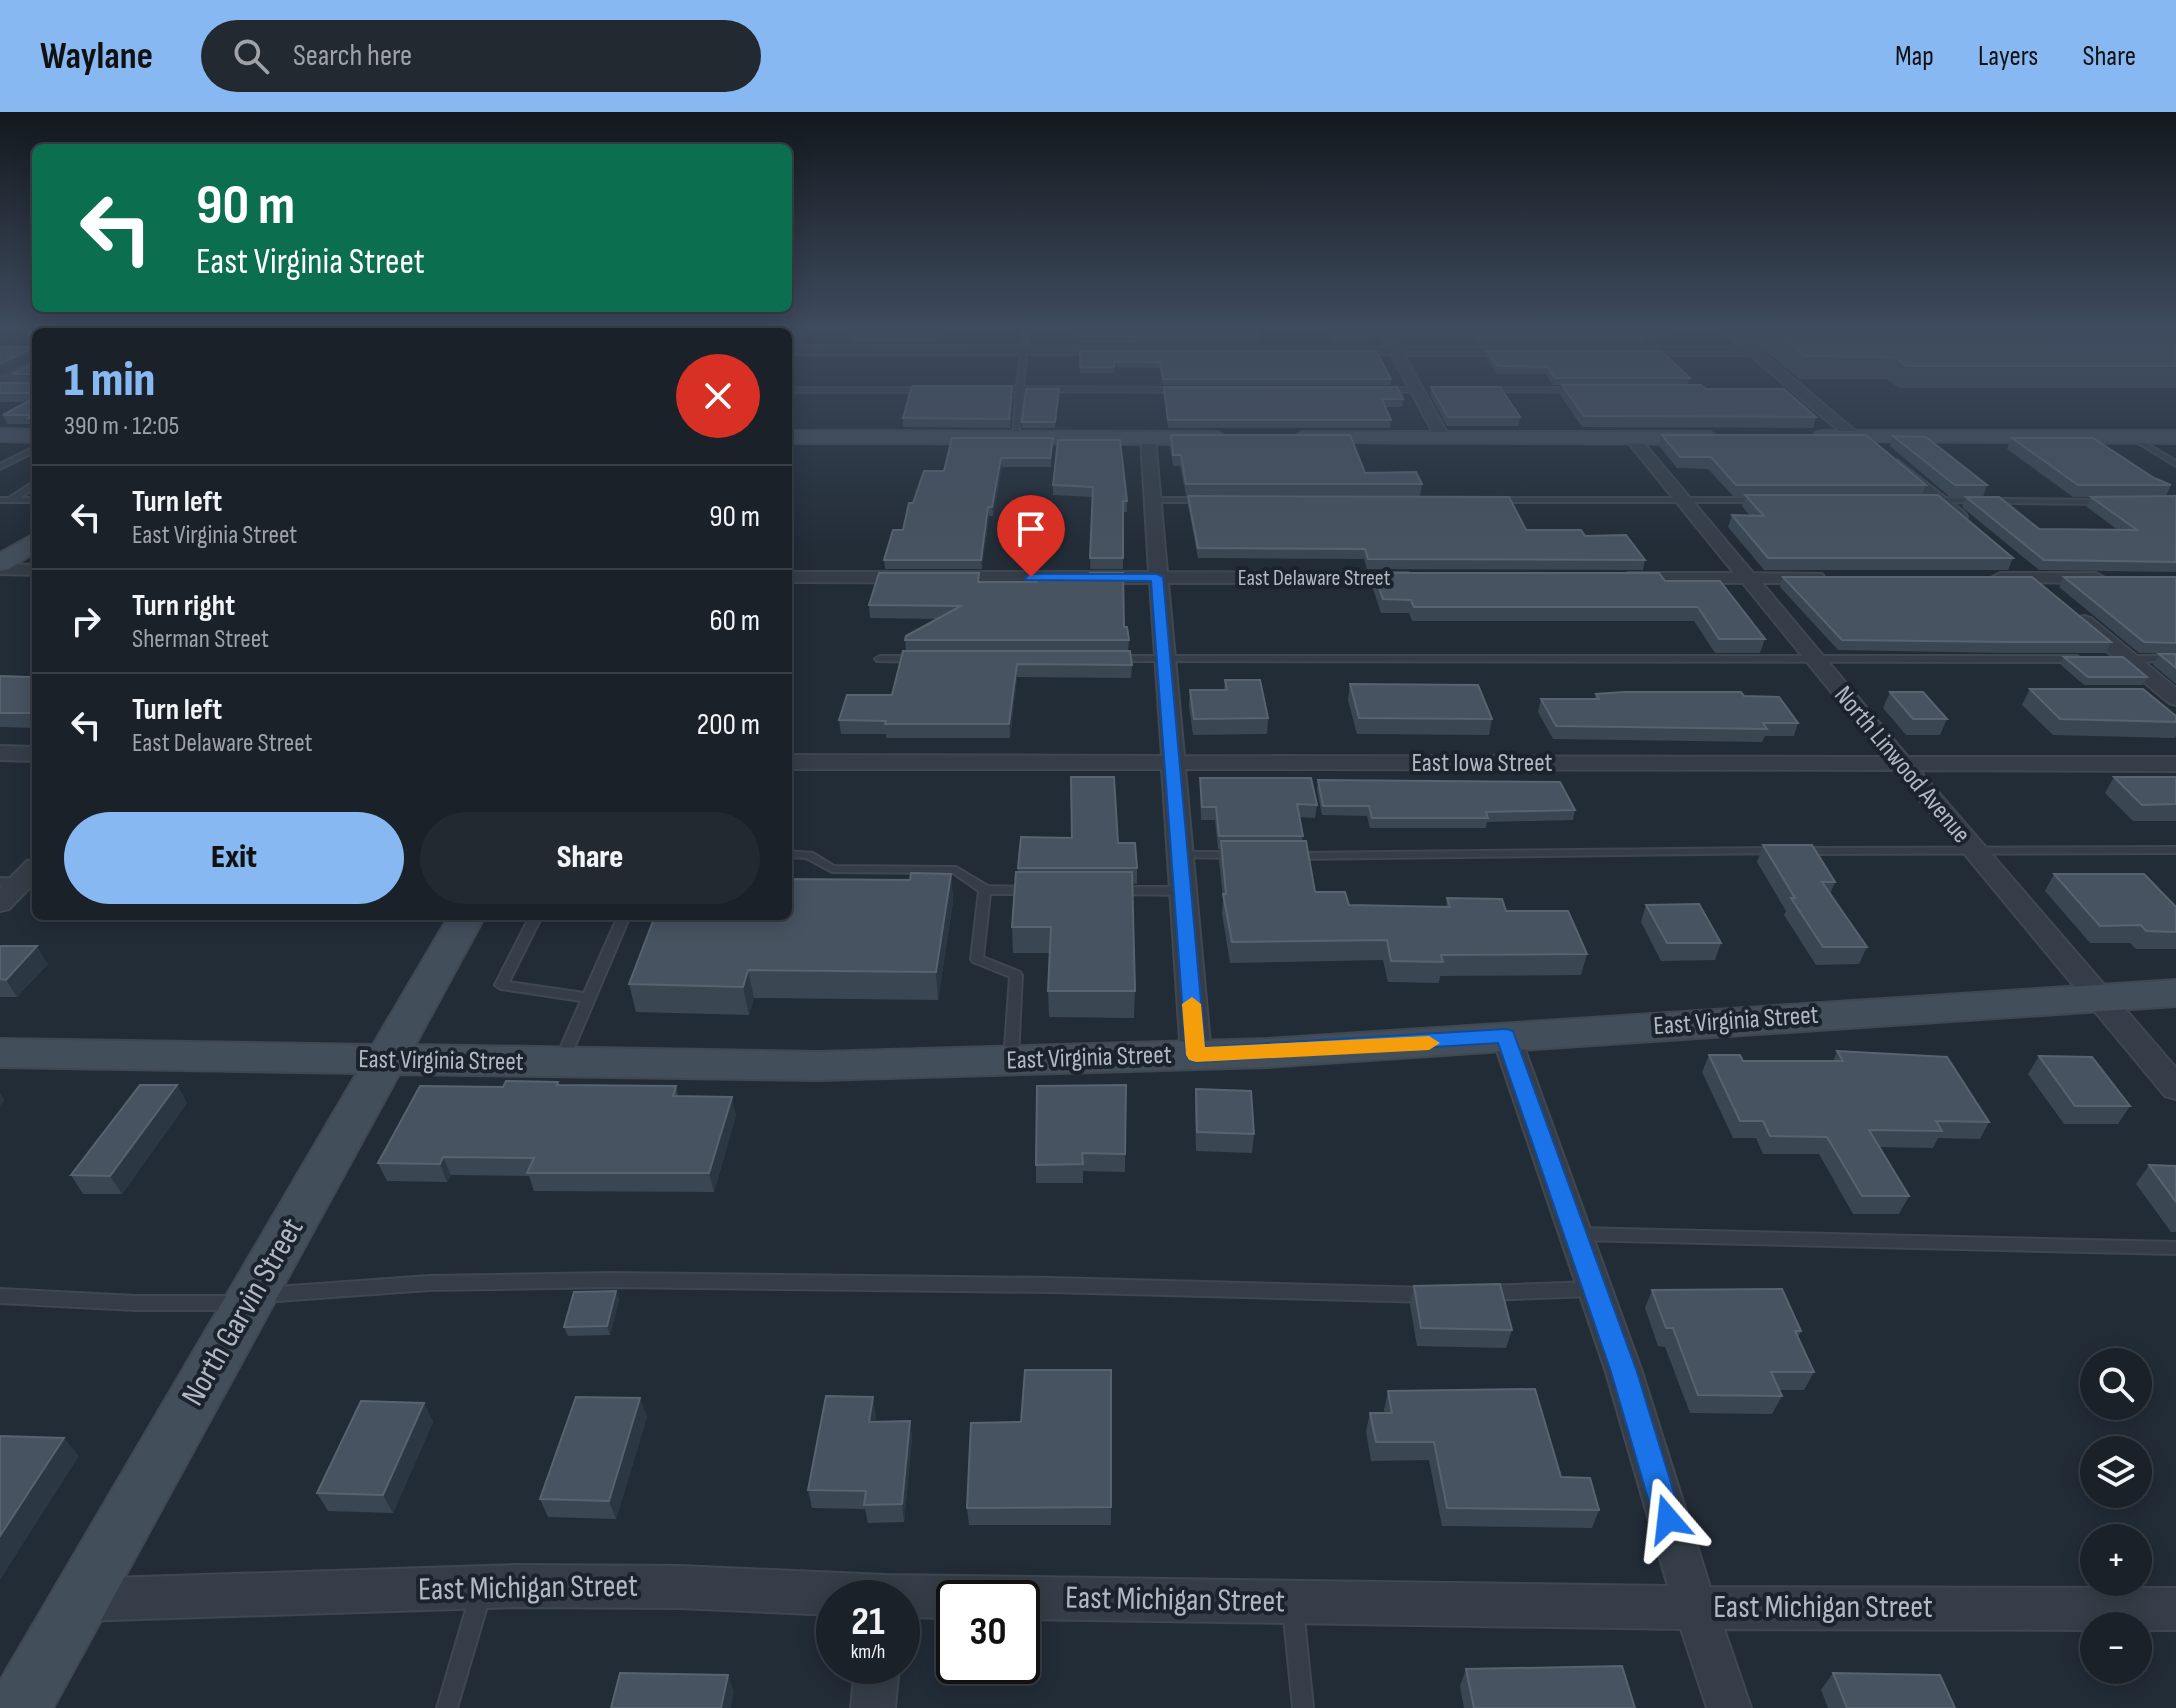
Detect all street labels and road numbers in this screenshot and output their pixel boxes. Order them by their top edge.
street label: East Delaware Street [1238,565,1391,592]
street label: North Linwood Avenue [1827,680,1977,850]
street label: East Iowa Street [1412,748,1553,779]
street label: East Virginia Street [1653,1000,1820,1042]
street label: East Virginia Street [1006,1040,1172,1076]
street label: East Virginia Street [358,1044,524,1078]
street label: North Garvin Street [174,1211,312,1413]
street label: East Michigan Street [418,1567,638,1609]
street label: East Michigan Street [1065,1579,1285,1621]
street label: East Michigan Street [1713,1588,1933,1627]

